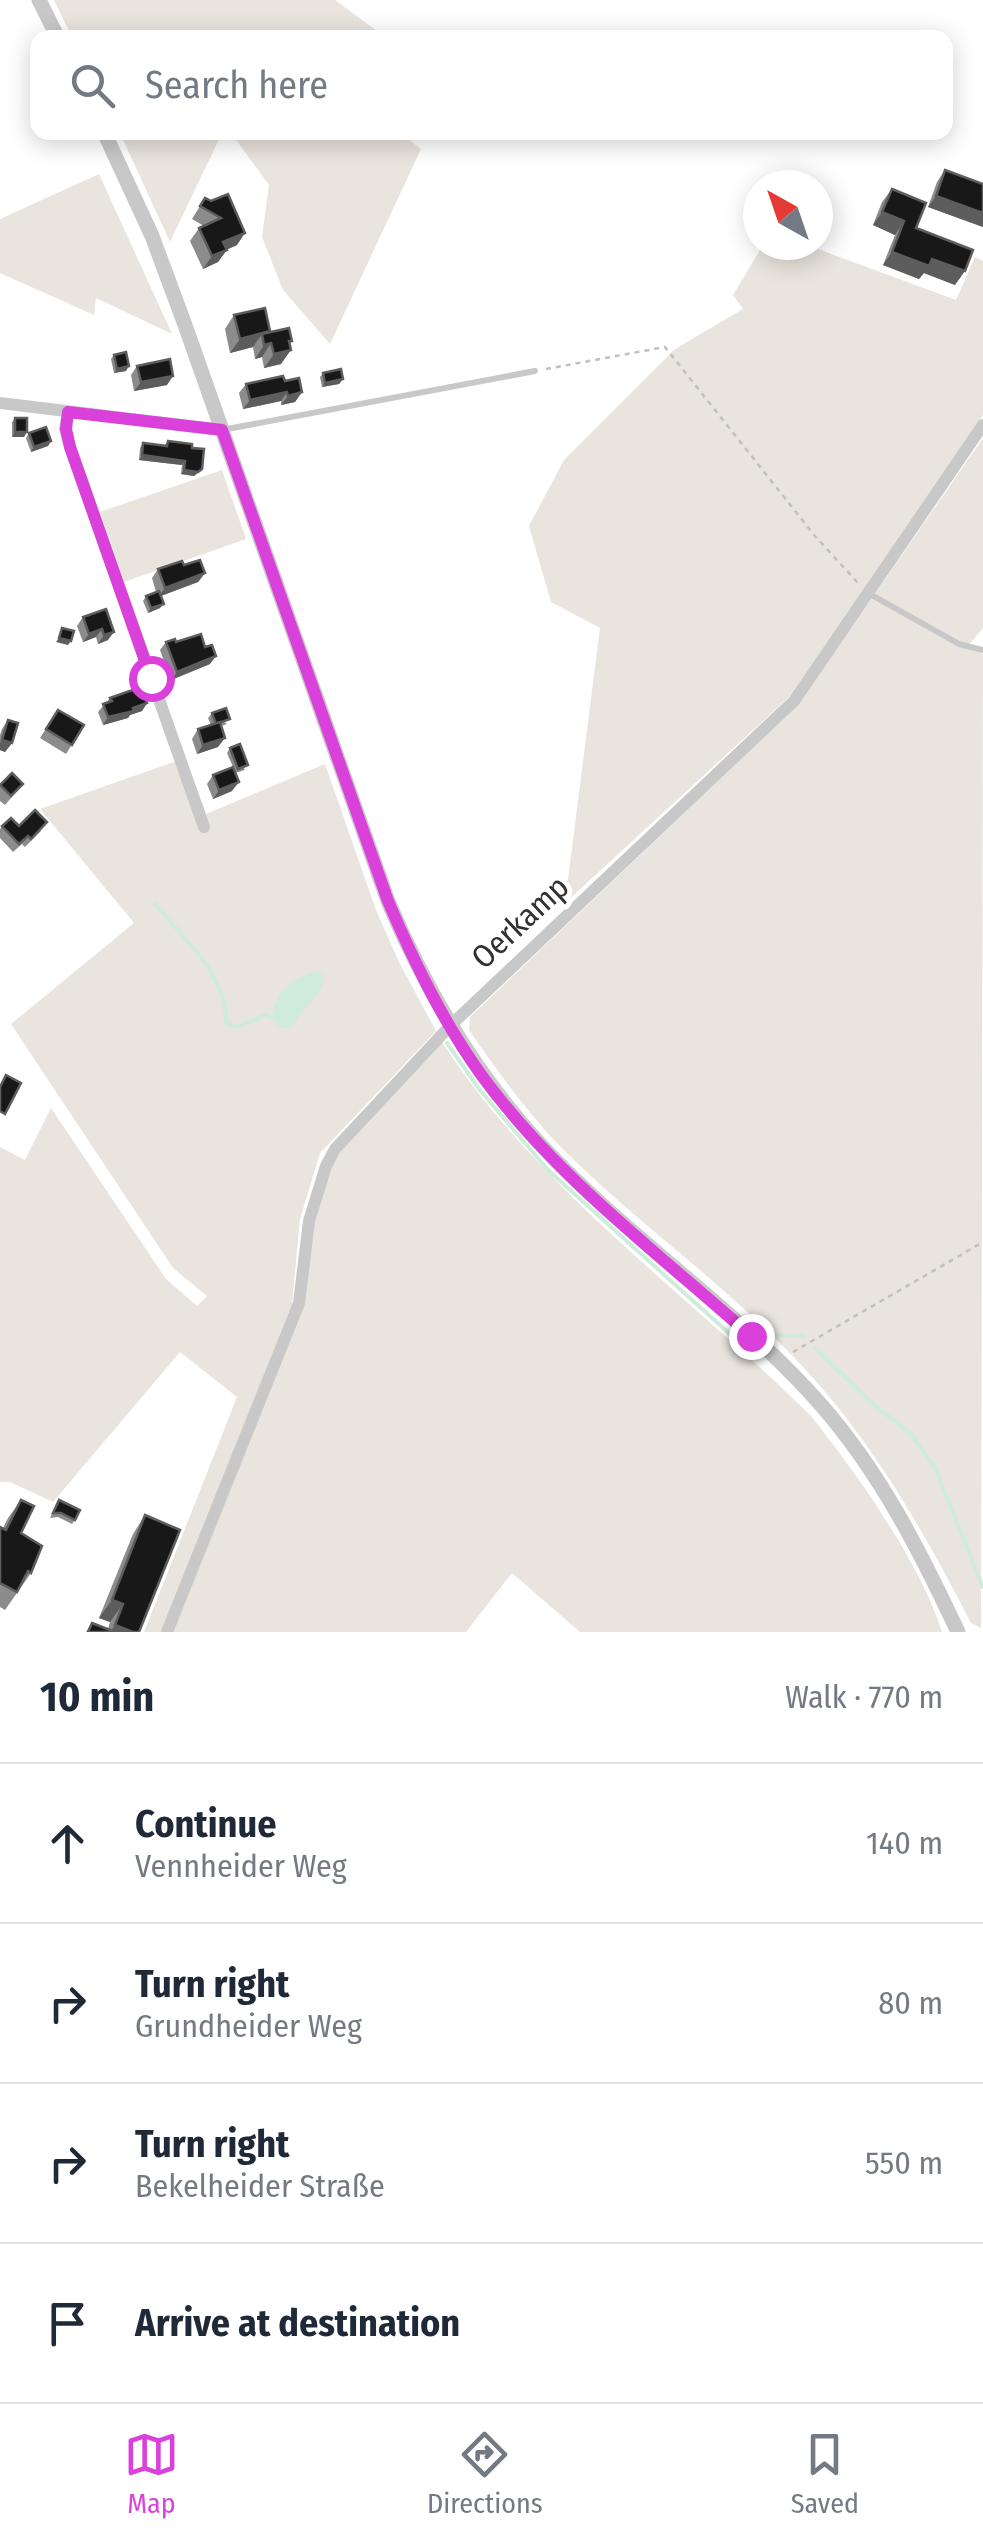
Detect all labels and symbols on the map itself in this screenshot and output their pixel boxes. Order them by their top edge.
north arrow [743,170,833,260]
route start [129,656,175,702]
street label: Oerkamp [464,868,576,976]
route end [729,1314,775,1360]

